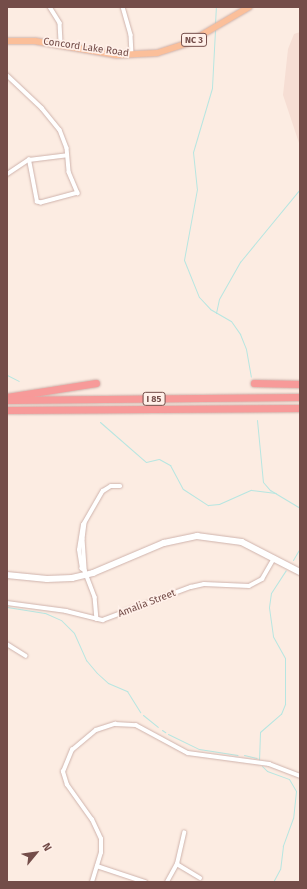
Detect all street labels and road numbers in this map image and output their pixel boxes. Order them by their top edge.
road number: NC 3 [181,33,207,47]
street label: Concord Lake Road [42,36,130,60]
road number: I 85 [142,392,166,406]
street label: Amalia Street [117,588,177,620]

